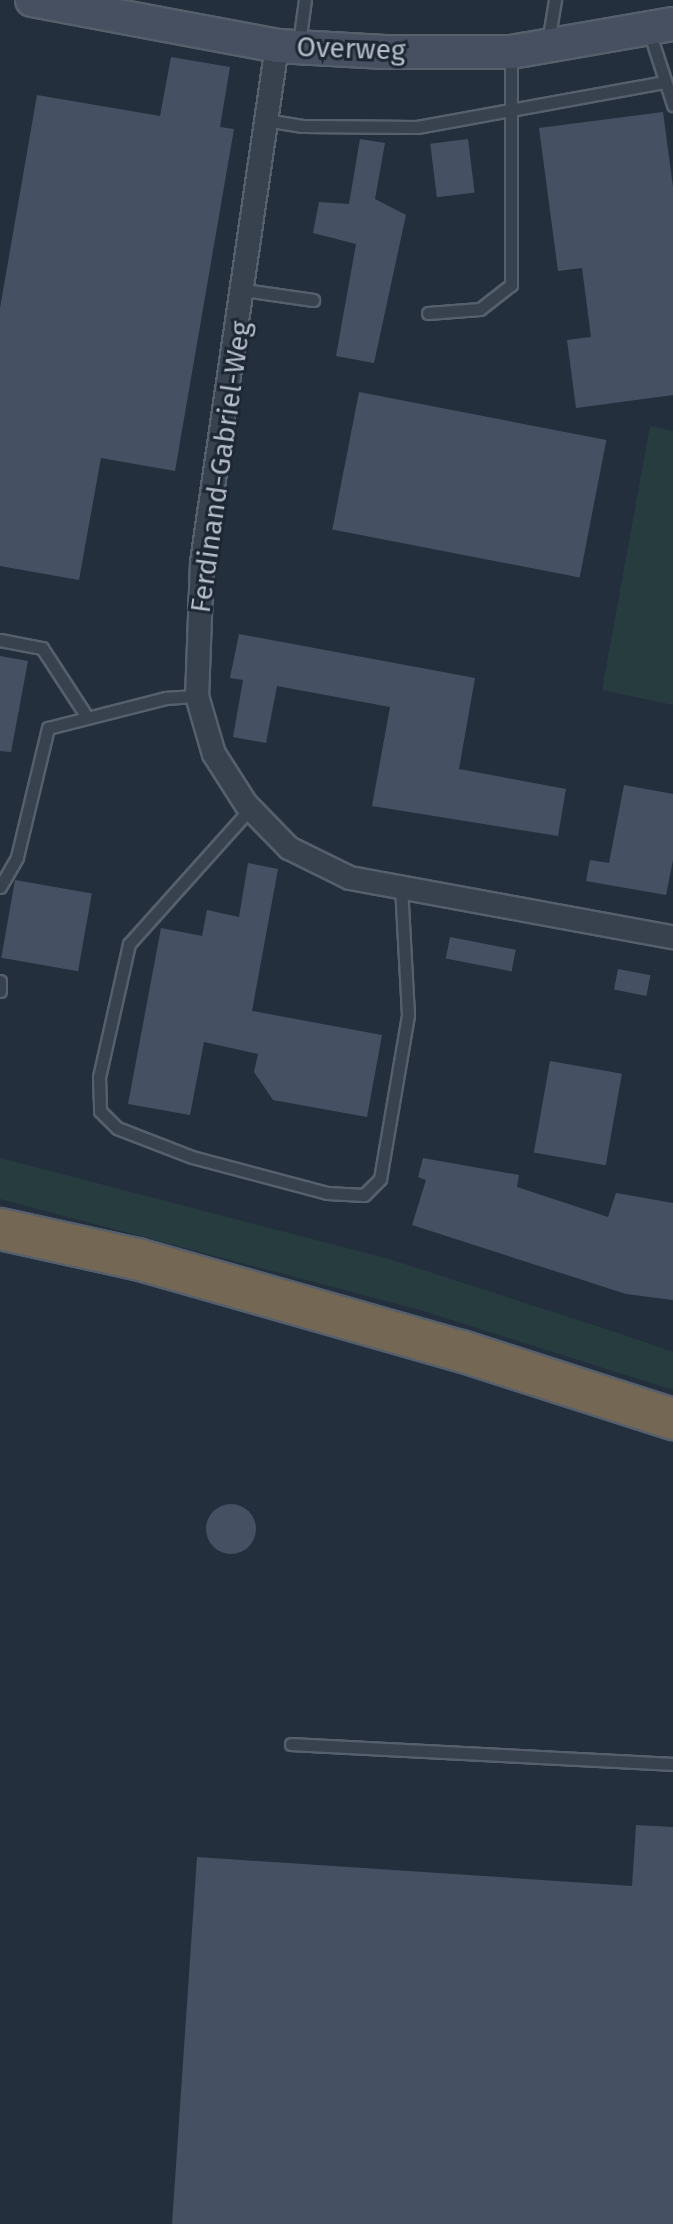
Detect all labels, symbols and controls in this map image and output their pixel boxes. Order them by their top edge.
street label: Overweg [296,30,406,68]
street label: Ferdinand-Gabriel-Weg [184,319,258,615]

